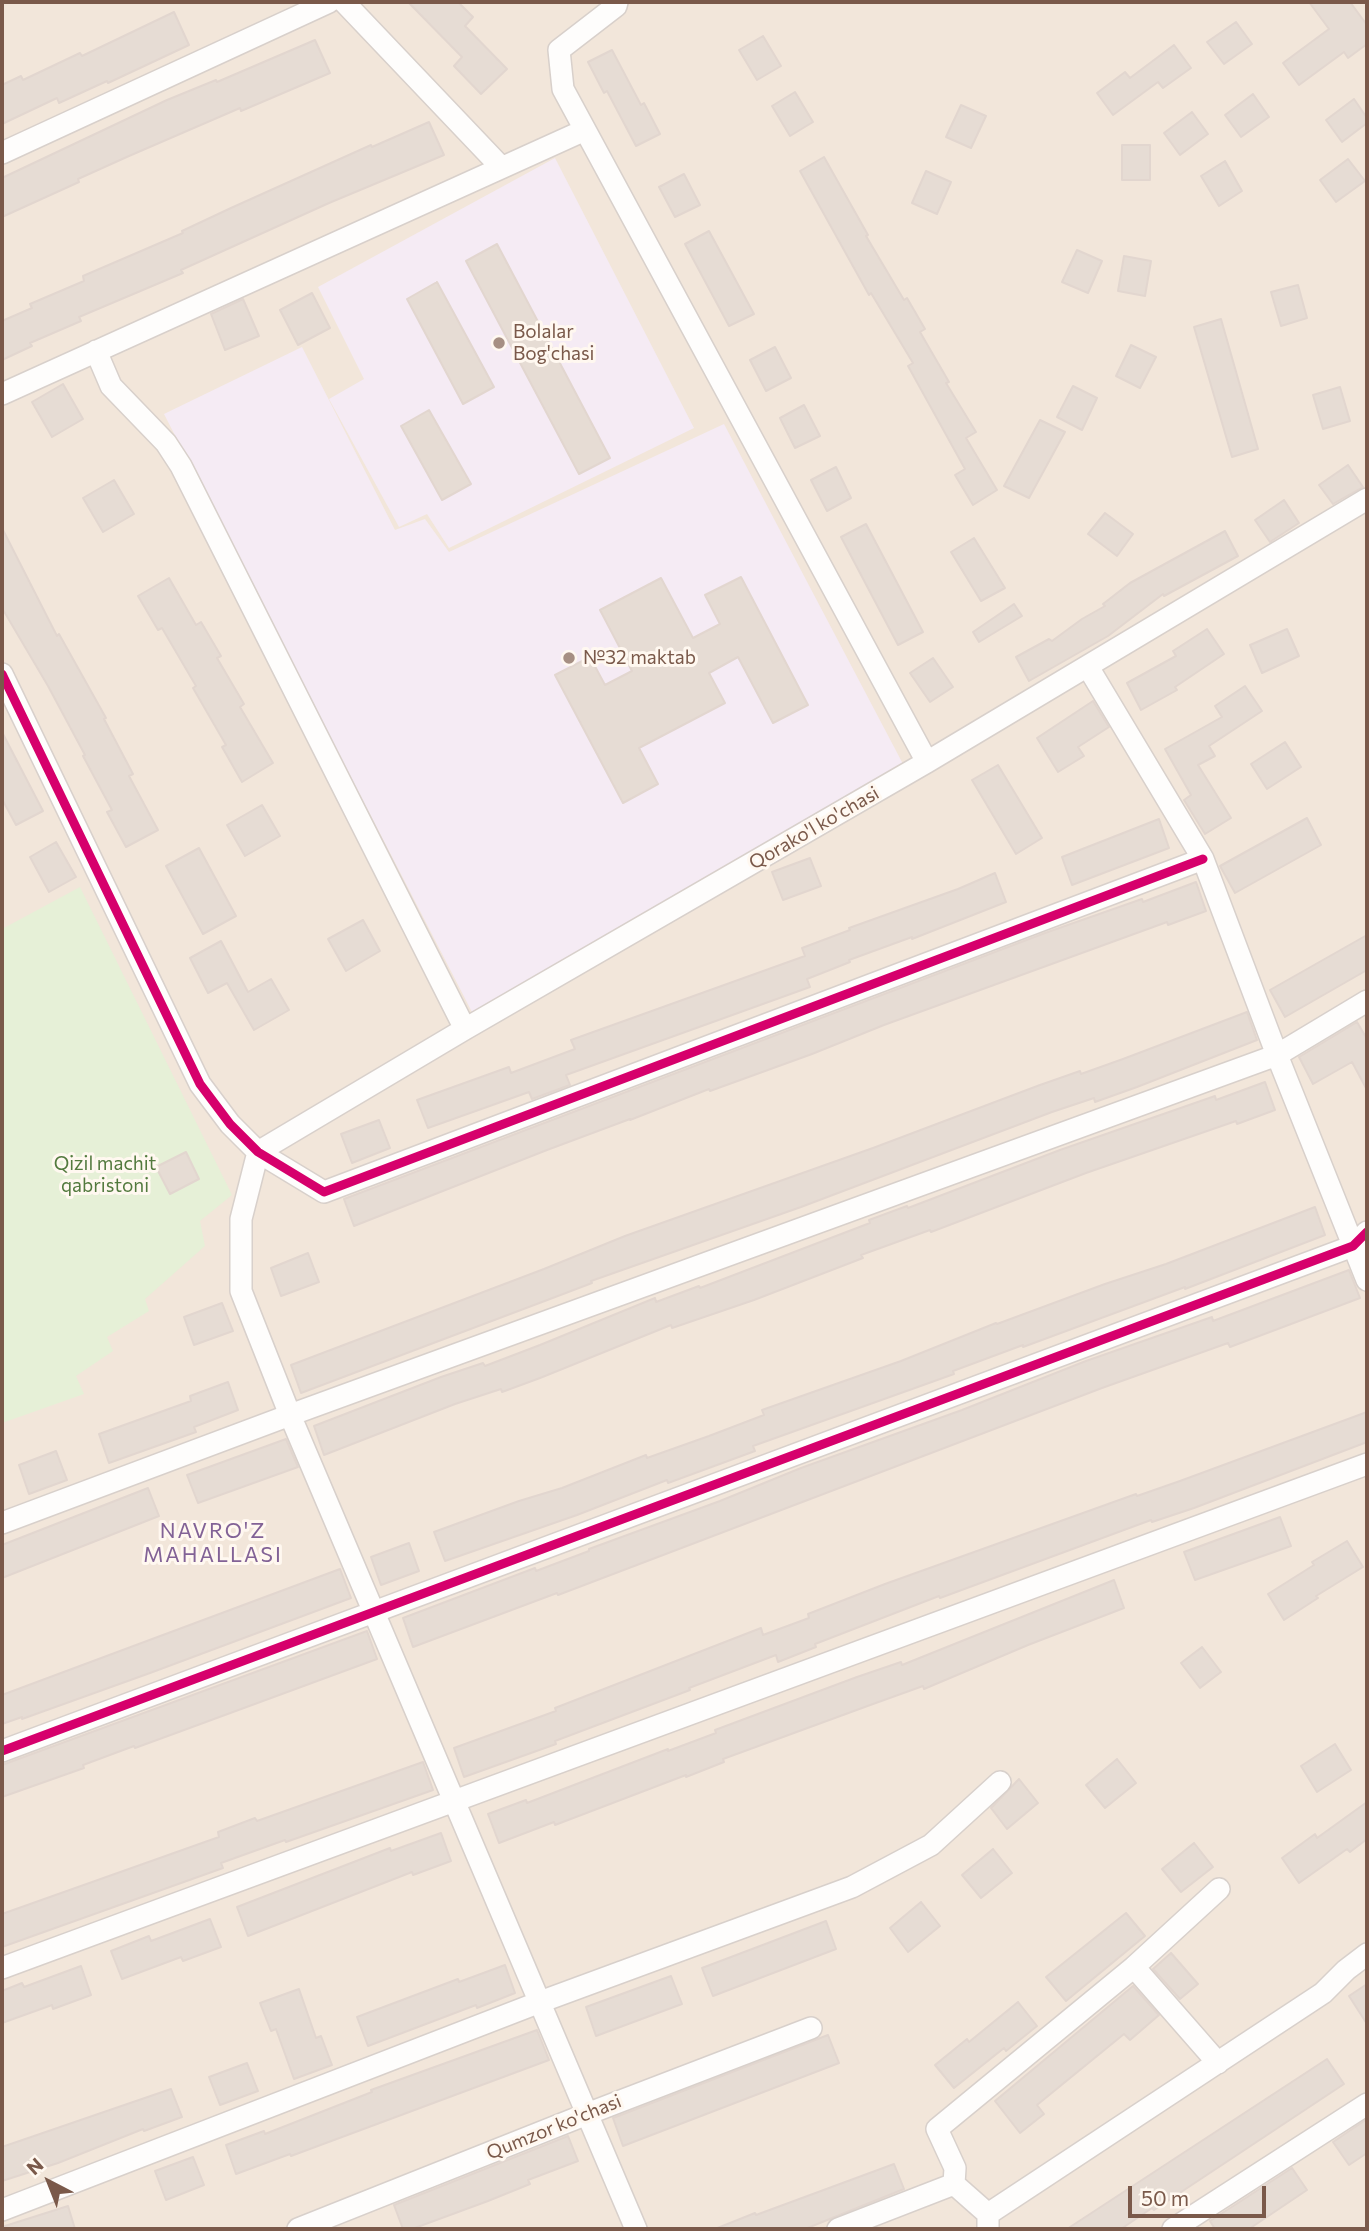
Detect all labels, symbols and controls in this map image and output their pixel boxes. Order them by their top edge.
place label: Bolalar Bog'chasi [513,321,595,365]
marker: Bolalar Bog'chasi [491,335,507,351]
place label: №32 maktab [583,647,696,669]
marker: №32 maktab [561,650,577,666]
street label: Qorako'l ko'chasi [745,781,883,875]
park label: Qizil machit qabristoni [54,1153,156,1197]
district label: NAVRO'Z MAHALLASI [144,1518,282,1568]
street label: Qumzor ko'chasi [483,2090,625,2164]
north arrow [14,2147,84,2217]
text: N [22,2153,48,2179]
scale bar [1131,2172,1269,2216]
text: 50 m [1141,2185,1189,2210]

